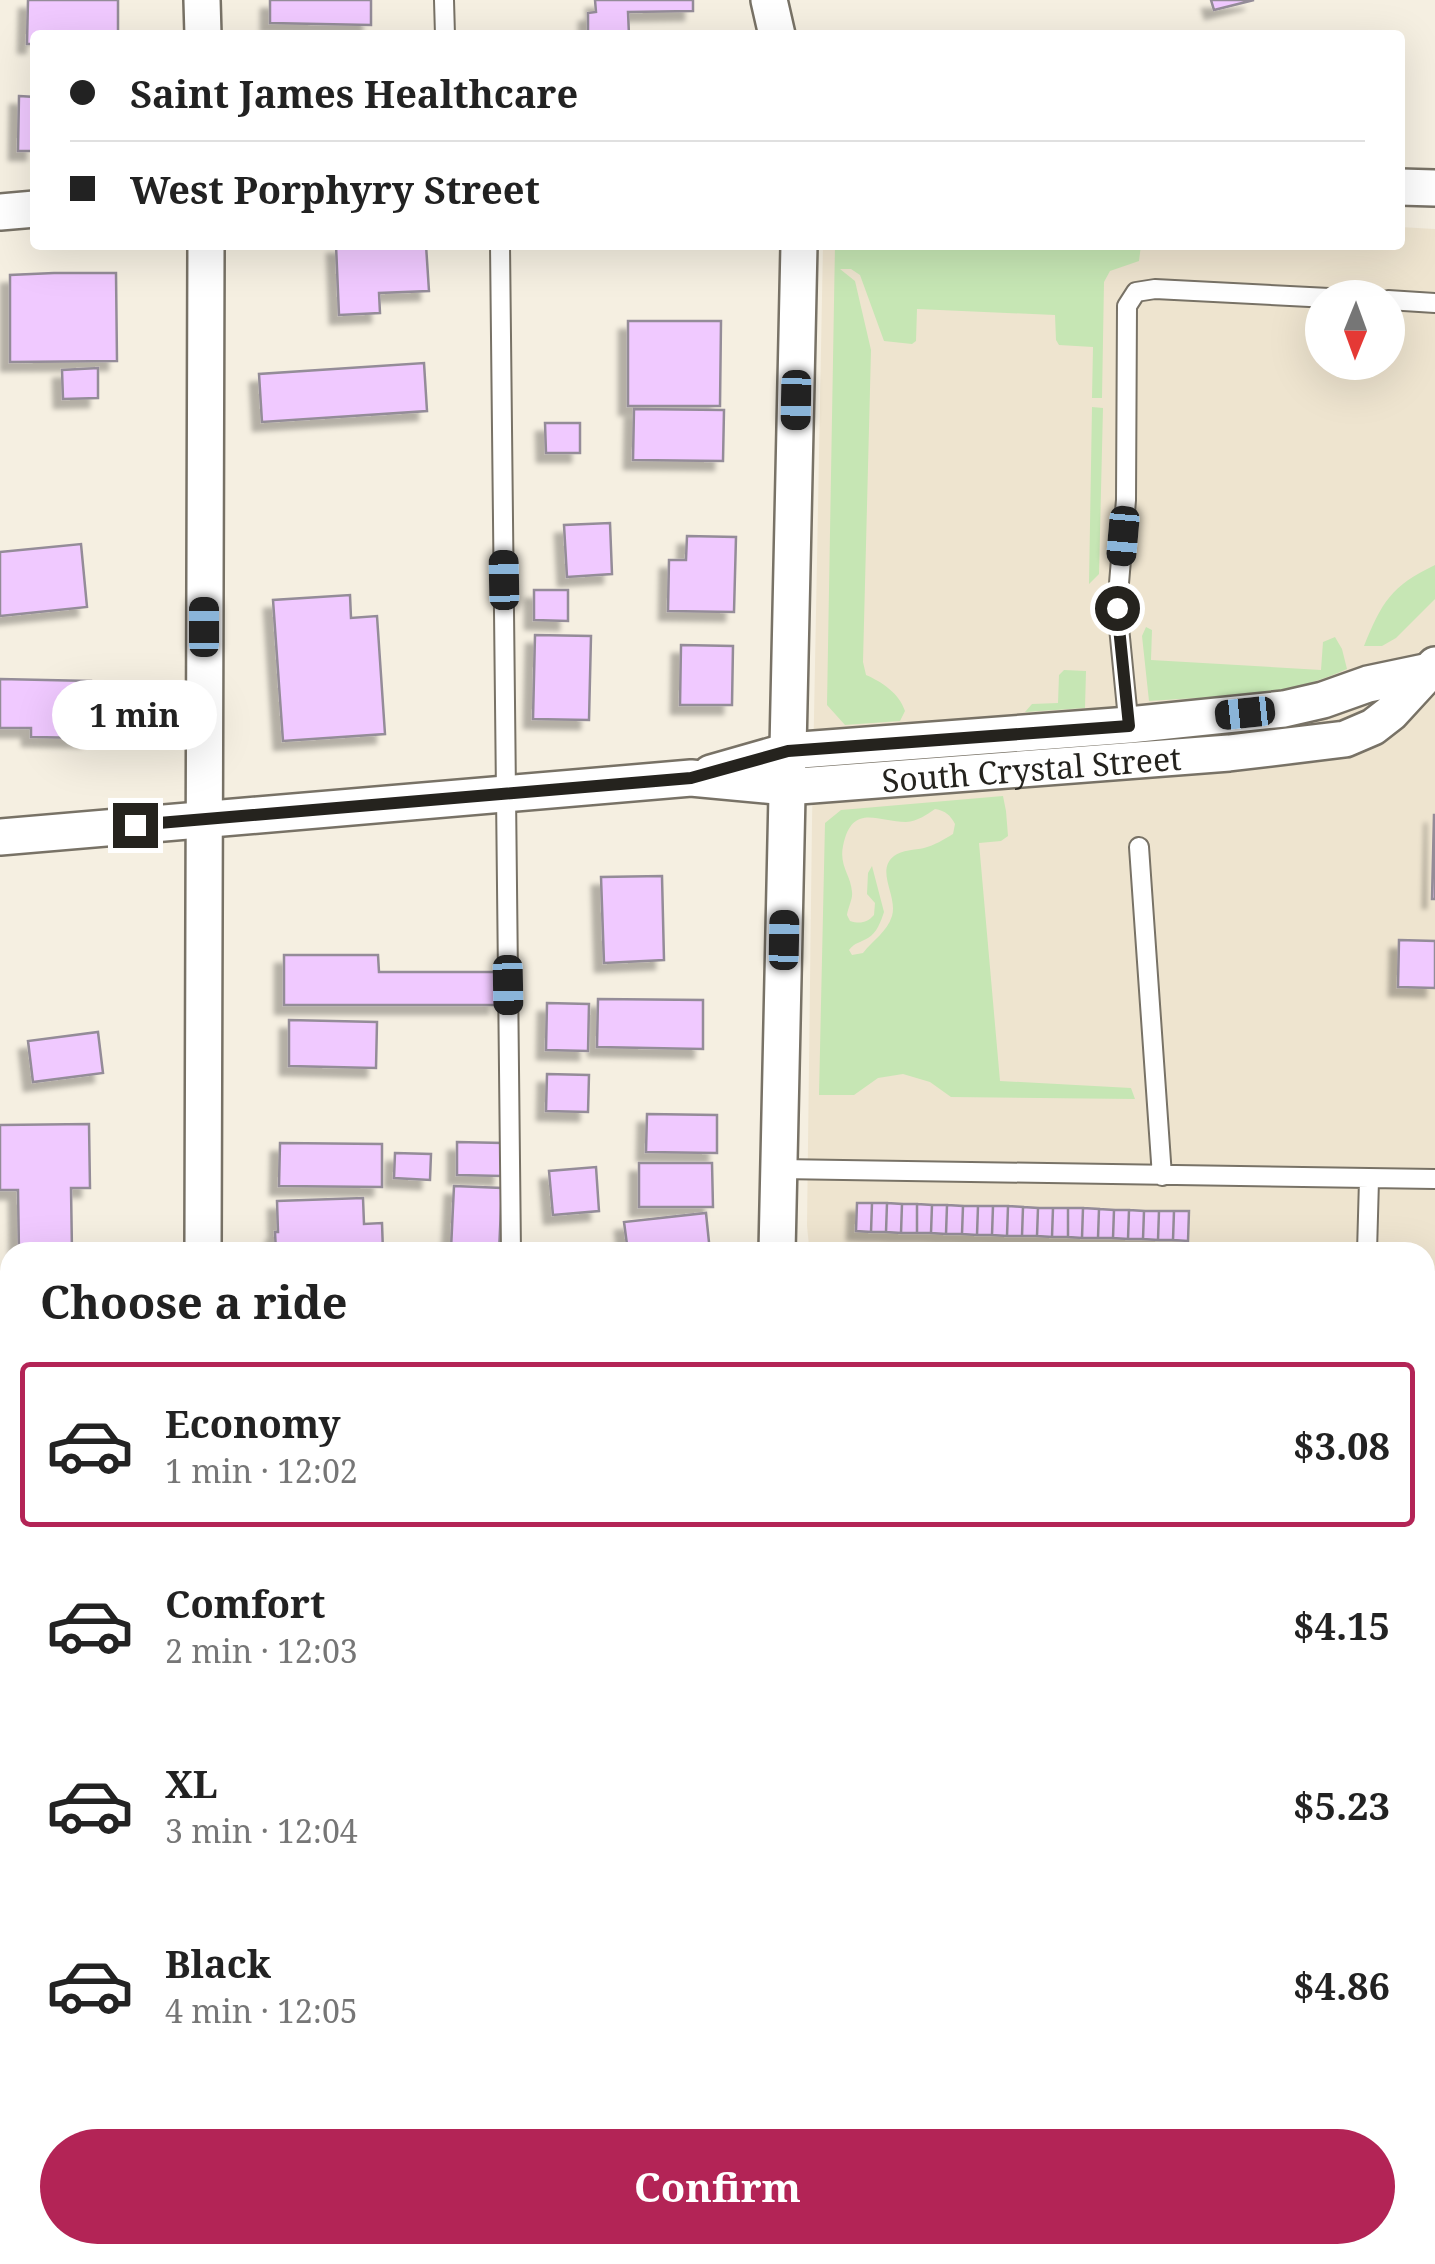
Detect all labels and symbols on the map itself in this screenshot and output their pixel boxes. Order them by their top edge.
north arrow [1305,280,1405,380]
car [780,370,812,430]
car [1105,505,1141,567]
car [488,550,520,610]
route start [1095,586,1140,631]
car [189,597,219,657]
callout: 1 min [52,680,218,750]
car [1214,695,1276,731]
street label: South Crystal Street [880,735,1183,801]
route end [113,803,158,848]
car [768,910,800,970]
car [492,955,524,1015]

